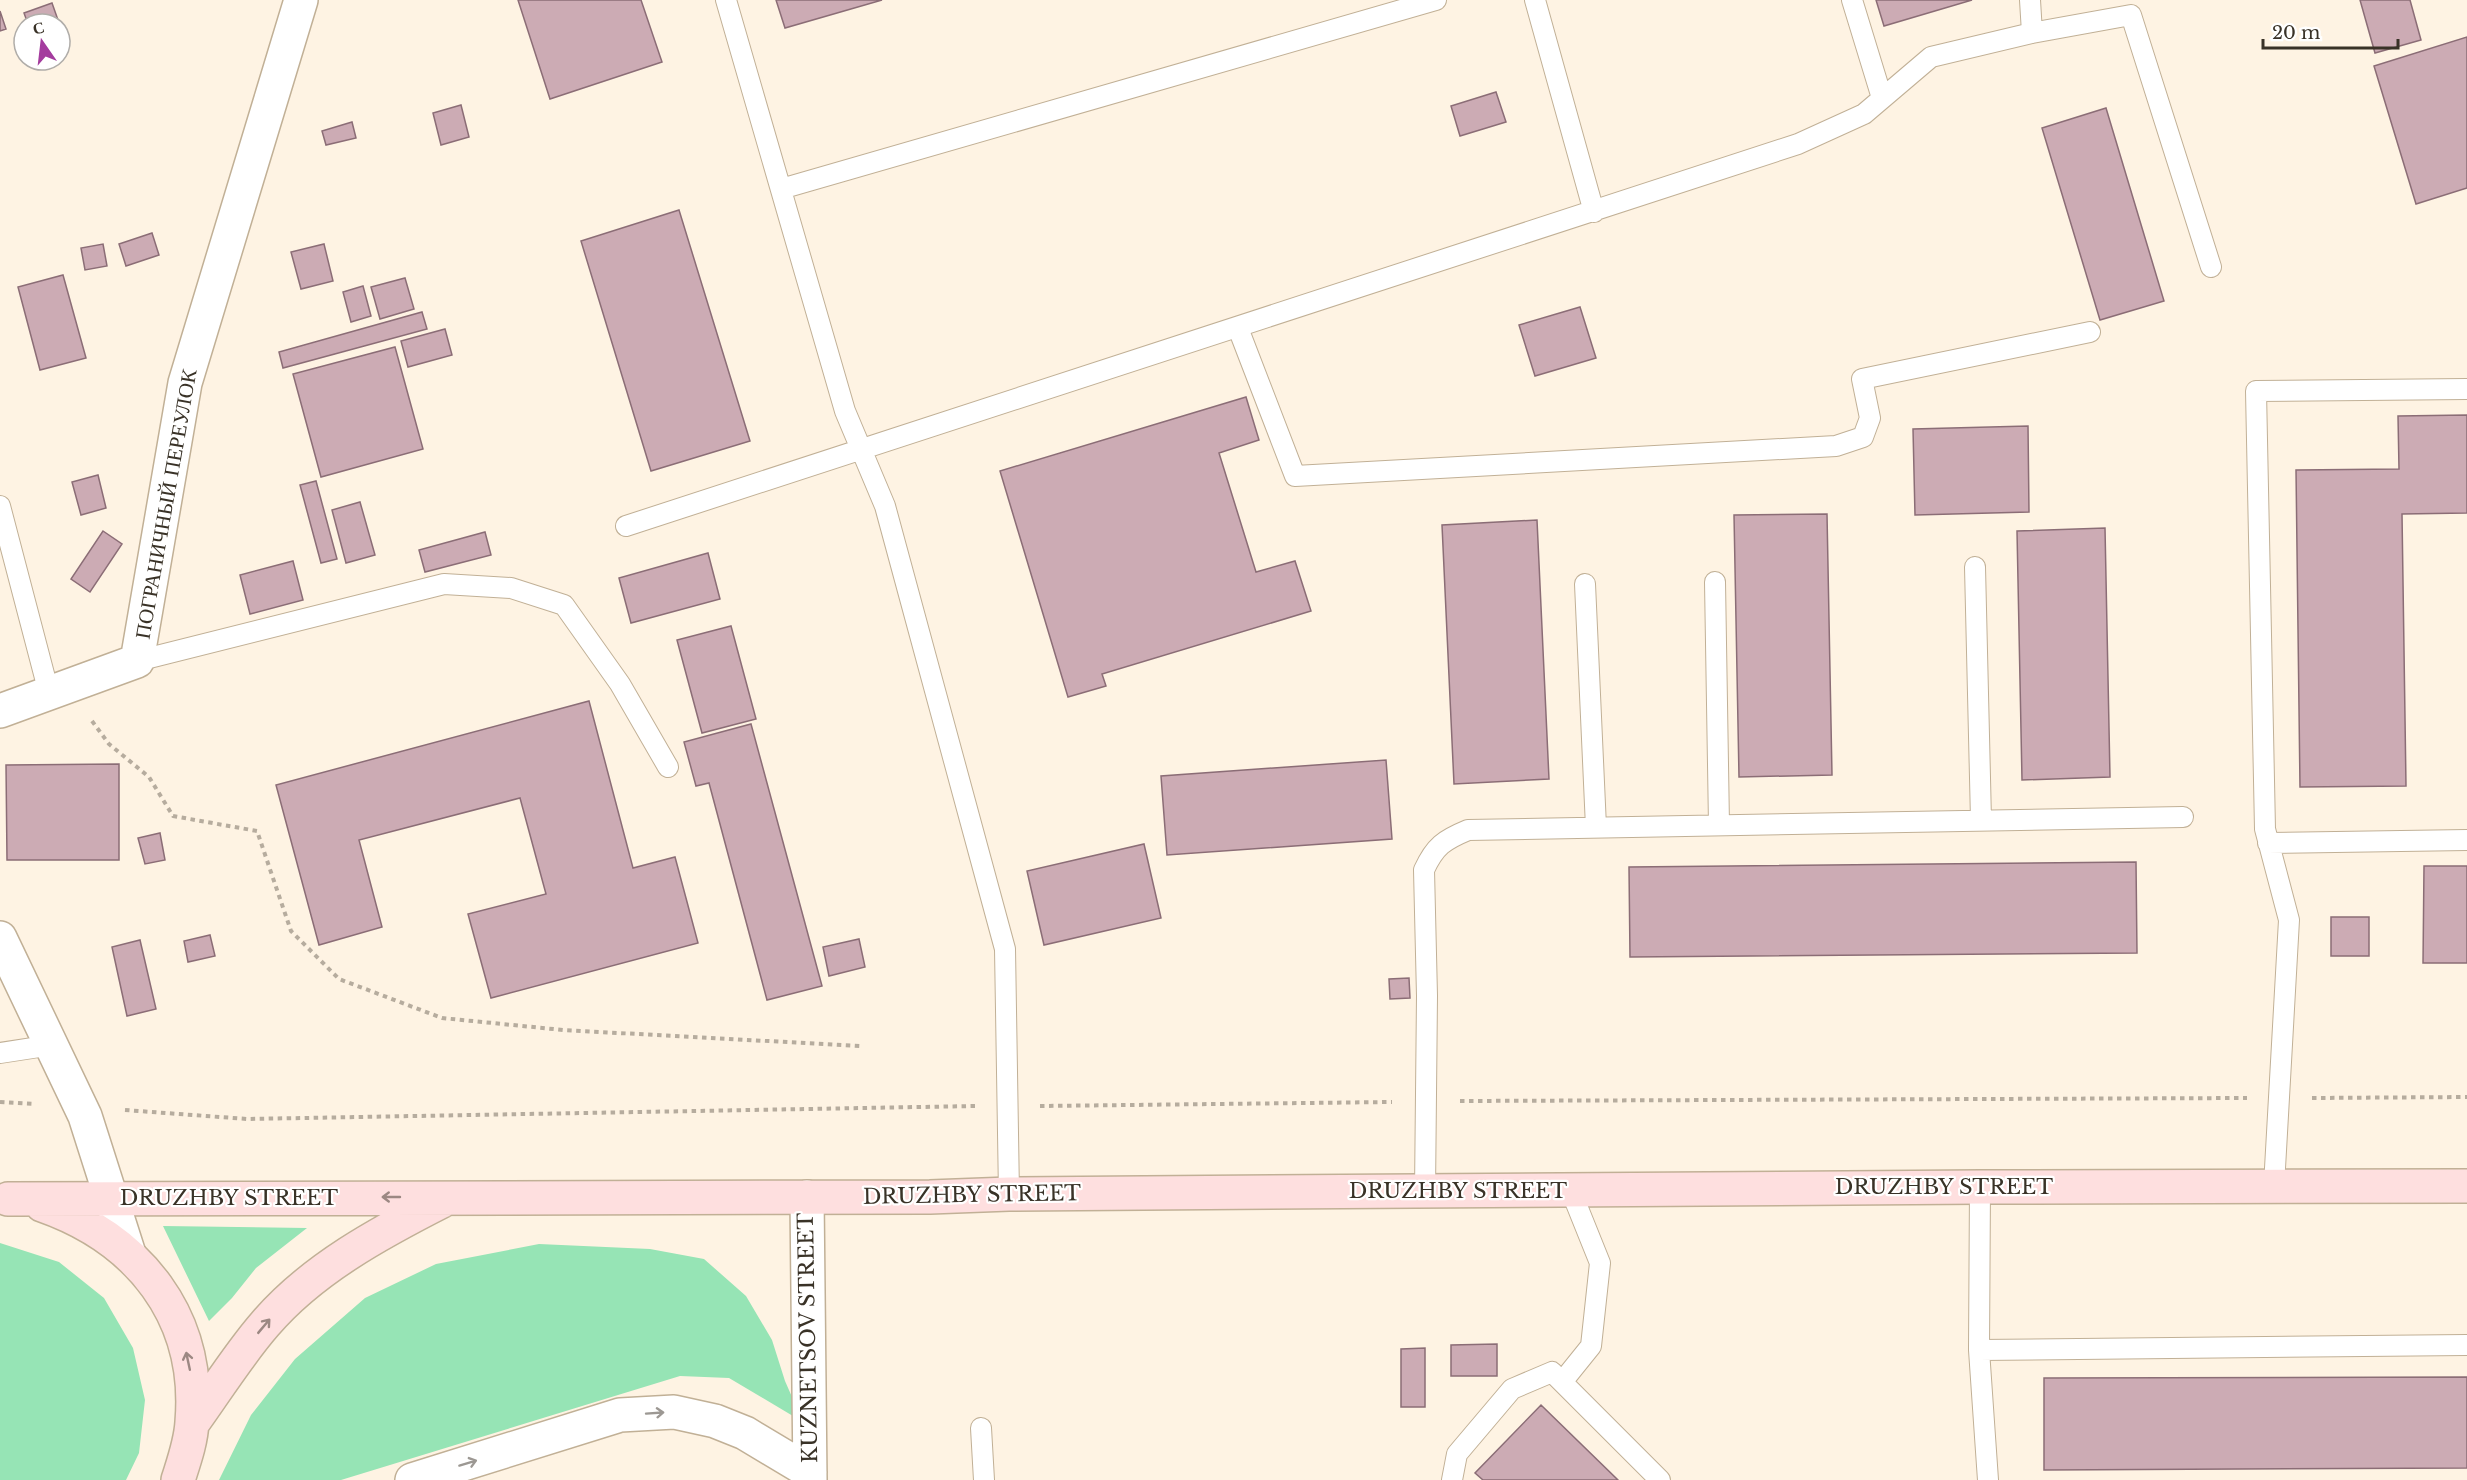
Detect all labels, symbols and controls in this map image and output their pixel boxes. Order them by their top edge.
north arrow [12,12,72,72]
scale bar [2263,12,2398,50]
text: С [30,16,46,39]
text: 20 m [2272,22,2320,44]
street label: ПОГРАНИЧНЫЙ ПЕРЕУЛОК [129,366,203,641]
street label: DRUZHBY STREET [1835,1174,2053,1200]
street label: DRUZHBY STREET [1349,1178,1567,1204]
street label: DRUZHBY STREET [863,1180,1081,1210]
street label: DRUZHBY STREET [120,1185,338,1211]
one-way arrow [382,1191,402,1203]
street label: KUZNETSOV STREET [793,1213,823,1463]
one-way arrow [257,1319,271,1334]
one-way arrow [182,1352,193,1371]
one-way arrow [645,1408,665,1419]
one-way arrow [458,1457,477,1468]

